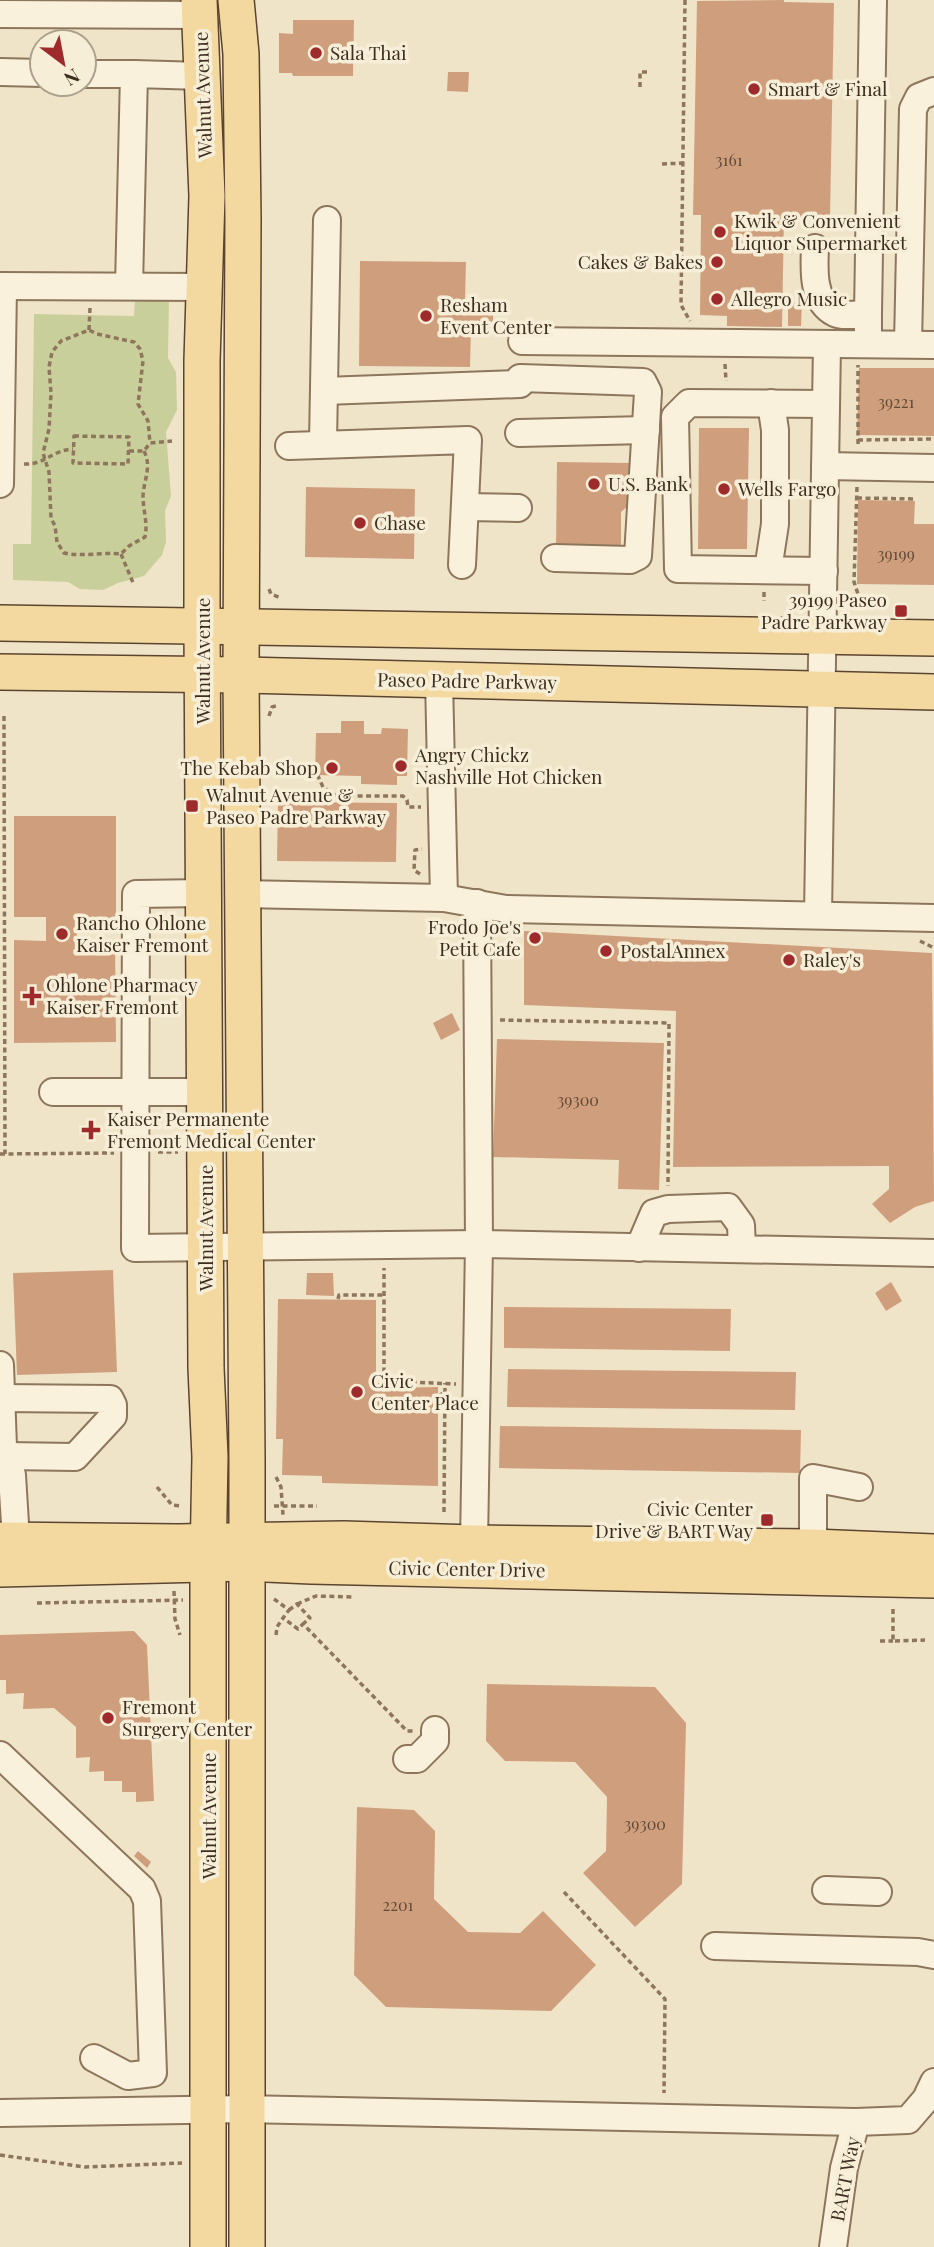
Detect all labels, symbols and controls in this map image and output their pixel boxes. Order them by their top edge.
north arrow [28,28,98,98]
street label: Walnut Avenue [187,31,217,160]
place label: Sala Thai [330,39,407,65]
marker: Sala Thai [308,45,324,61]
text: N [60,64,85,93]
place label: Smart & Final [768,75,888,101]
marker: Smart & Final [746,81,762,97]
house number: 3161 [715,149,743,170]
place label: Kwik & Convenient Liquor Supermarket [734,207,907,255]
marker: Kwik & Convenient Liquor Supermarket [712,224,728,240]
place label: Cakes & Bakes [578,248,703,274]
marker: Cakes & Bakes [709,254,725,270]
place label: Allegro Music [730,285,847,311]
place label: Resham Event Center [440,291,552,339]
marker: Allegro Music [709,291,725,307]
marker: Resham Event Center [418,308,434,324]
house number: 39221 [878,391,914,412]
place label: U.S. Bank [608,470,689,496]
place label: Wells Fargo [737,475,836,501]
marker: U.S. Bank [586,476,602,492]
marker: Wells Fargo [716,481,732,497]
place label: Chase [374,509,426,535]
marker: Chase [352,515,368,531]
house number: 39199 [877,543,915,564]
place label: 39199 Paseo Padre Parkway [761,586,887,634]
street label: Walnut Avenue [189,598,215,725]
marker: 39199 Paseo Padre Parkway [893,603,909,619]
street label: Paseo Padre Parkway [377,665,558,695]
place label: Angry Chickz Nashville Hot Chicken [414,741,603,789]
place label: The Kebab Shop [180,754,318,780]
marker: Angry Chickz Nashville Hot Chicken [393,758,409,774]
marker: The Kebab Shop [324,760,340,776]
place label: Walnut Avenue & Paseo Padre Parkway [205,781,386,829]
marker: Walnut Avenue & Paseo Padre Parkway [184,798,200,814]
place label: Rancho Ohlone Kaiser Fremont [76,909,208,957]
place label: Frodo Joe's Petit Cafe [428,913,521,961]
marker: Rancho Ohlone Kaiser Fremont [54,926,70,942]
marker: Frodo Joe's Petit Cafe [527,930,543,946]
place label: PostalAnnex [620,937,725,963]
marker: PostalAnnex [598,943,614,959]
place label: Raley's [803,946,861,972]
marker: Raley's [781,952,797,968]
place label: Ohlone Pharmacy Kaiser Fremont [46,971,198,1019]
marker: Ohlone Pharmacy Kaiser Fremont [24,988,40,1004]
house number: 39300 [557,1089,599,1110]
place label: Kaiser Permanente Fremont Medical Center [107,1105,316,1153]
marker: Kaiser Permanente Fremont Medical Center [81,1120,101,1140]
street label: Walnut Avenue [192,1165,218,1292]
place label: Civic Center Place [371,1367,479,1415]
marker: Civic Center Place [349,1384,365,1400]
place label: Civic Center Drive & BART Way [595,1495,754,1543]
marker: Civic Center Drive & BART Way [759,1512,775,1528]
street label: Civic Center Drive [388,1554,546,1582]
place label: Fremont Surgery Center [122,1693,253,1741]
marker: Fremont Surgery Center [100,1710,116,1726]
street label: Walnut Avenue [195,1753,221,1880]
house number: 39300 [624,1813,666,1834]
house number: 2201 [383,1894,413,1915]
street label: BART Way [823,2134,865,2224]

